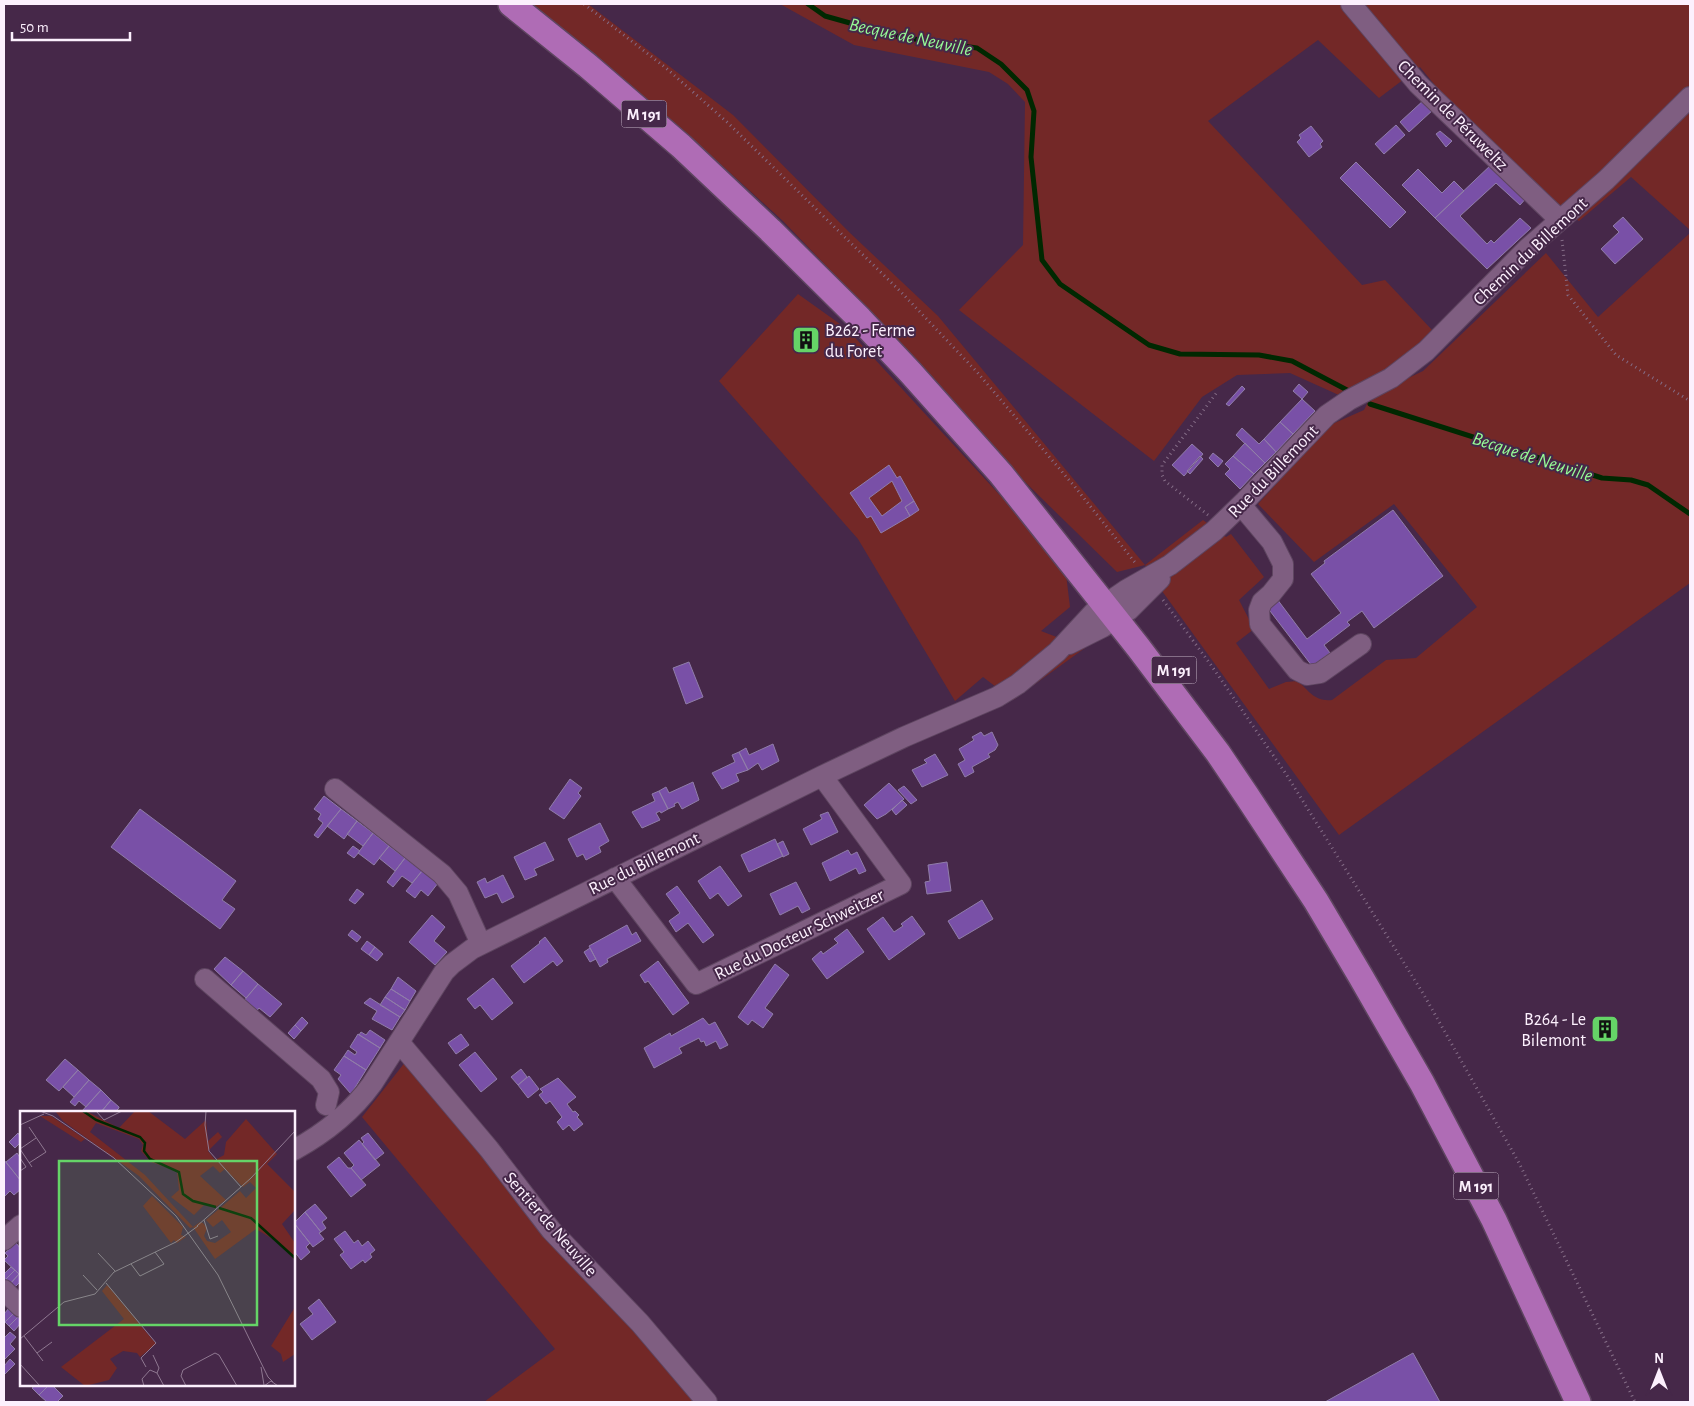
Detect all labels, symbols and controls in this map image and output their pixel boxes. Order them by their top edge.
scale bar [12,10,130,42]
water label: Becque de Neuville [847,15,974,60]
text: 50 m [20,20,49,35]
street label: Chemin de Péruweltz [1394,57,1511,174]
road number: M 191 [622,100,666,128]
street label: Chemin du Billemont [1470,194,1591,309]
place label: B262 - Ferme du Foret [825,322,915,361]
building icon: B262 - Ferme du Foret [791,325,821,355]
street label: Rue du Billemont [1225,422,1322,521]
water label: Becque de Neuville [1470,429,1595,486]
road number: M 191 [1152,656,1196,684]
street label: Rue du Billemont [586,829,703,898]
street label: Rue du Docteur Schweitzer [712,886,887,984]
place label: B264 - Le Bilemont [1521,1011,1586,1050]
building icon: B264 - Le Bilemont [1590,1014,1620,1044]
inset map [20,1111,295,1386]
street label: Sentier de Neuville [500,1169,600,1280]
road number: M 191 [1454,1172,1498,1200]
north arrow [1634,1346,1684,1396]
text: N [1654,1352,1664,1366]

